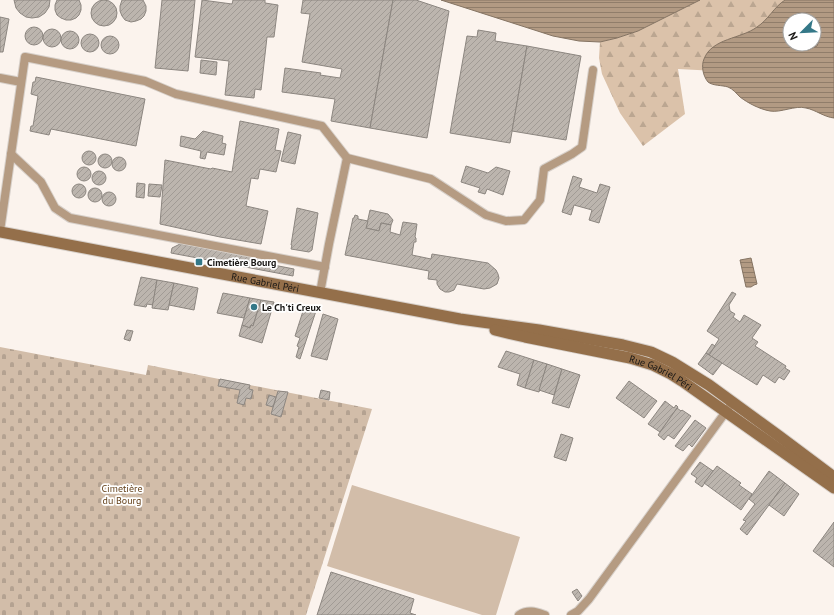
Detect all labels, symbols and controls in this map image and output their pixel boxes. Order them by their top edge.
north arrow [782,12,822,52]
text: N [785,30,801,42]
place label: Cimetière Bourg [207,256,276,269]
marker: Cimetière Bourg [194,257,204,267]
street label: Rue Gabriel Péri [230,270,300,295]
place label: Le Ch'ti Creux [262,301,322,314]
marker: Le Ch'ti Creux [249,302,259,312]
street label: Rue Gabriel Péri [628,352,695,393]
park label: Cimetière du Bourg [101,482,143,507]

